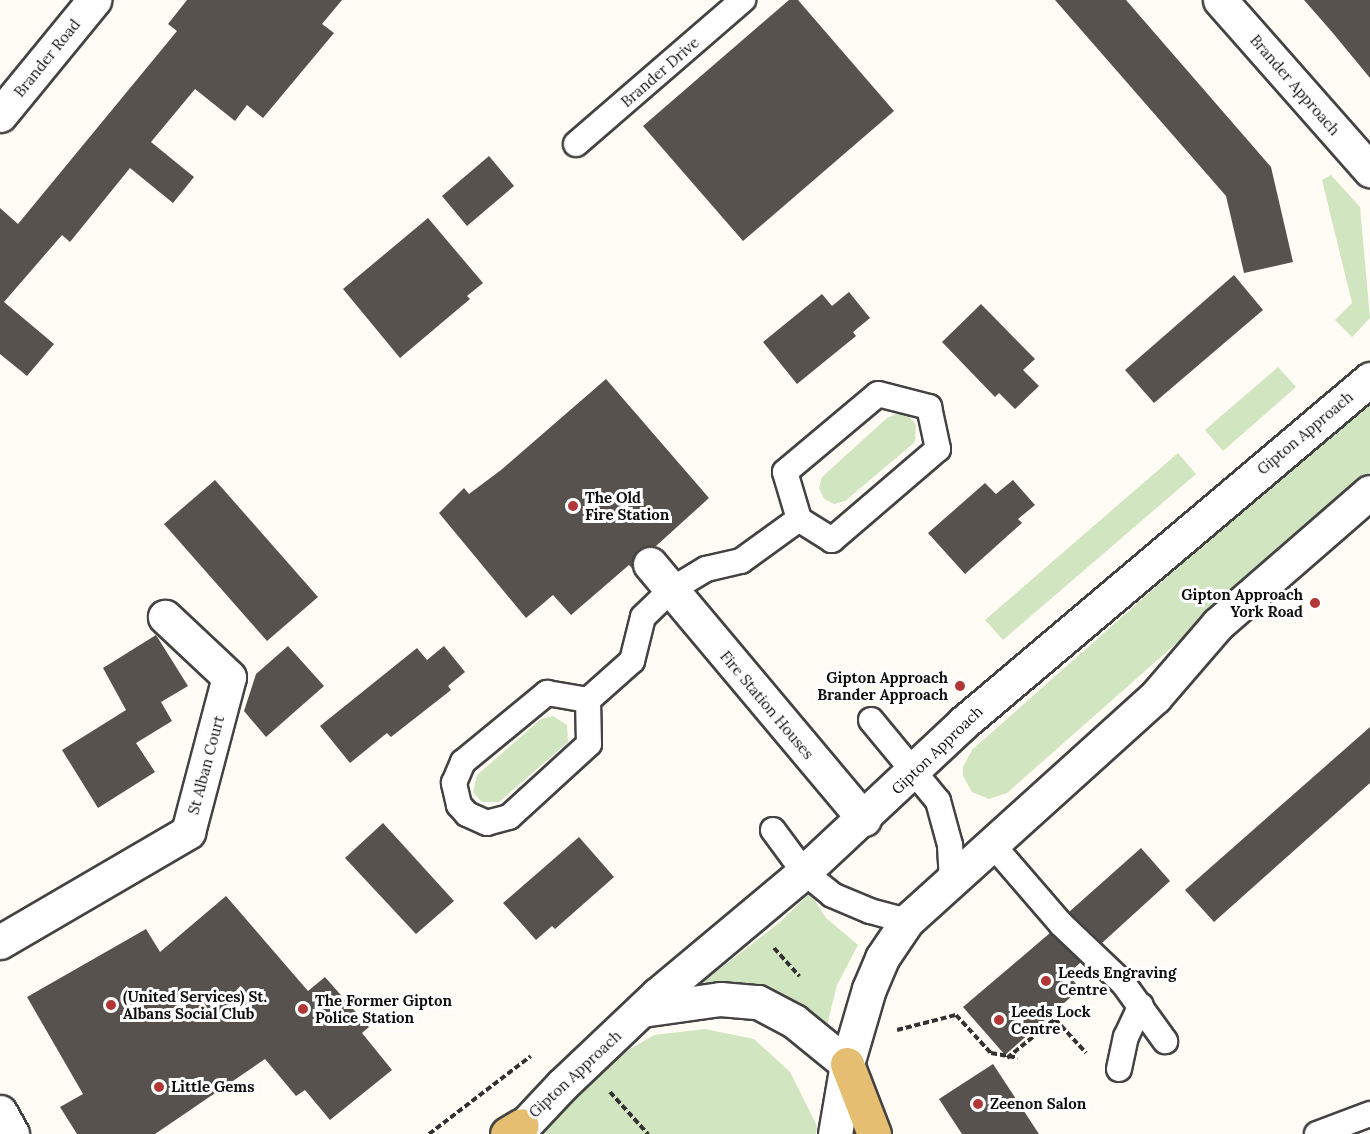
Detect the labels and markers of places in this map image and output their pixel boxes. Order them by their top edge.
place label: The Old Fire Station [585,488,669,523]
marker: The Old Fire Station [566,499,580,513]
place label: Gipton Approach York Road [1181,585,1303,620]
marker: Gipton Approach York Road [1308,596,1322,610]
place label: Gipton Approach Brander Approach [817,668,948,703]
marker: Gipton Approach Brander Approach [953,679,967,693]
place label: Leeds Engraving Centre [1058,963,1176,998]
marker: Leeds Engraving Centre [1039,974,1053,988]
place label: (United Services) St. Albans Social Club [123,987,267,1022]
place label: The Former Gipton Police Station [315,991,452,1026]
marker: (United Services) St. Albans Social Club [104,998,118,1012]
marker: The Former Gipton Police Station [296,1002,310,1016]
place label: Leeds Lock Centre [1011,1002,1091,1037]
marker: Leeds Lock Centre [992,1013,1006,1027]
place label: Little Gems [171,1078,254,1096]
marker: Little Gems [152,1080,166,1094]
place label: Zeenon Salon [990,1095,1086,1113]
marker: Zeenon Salon [971,1097,985,1111]

